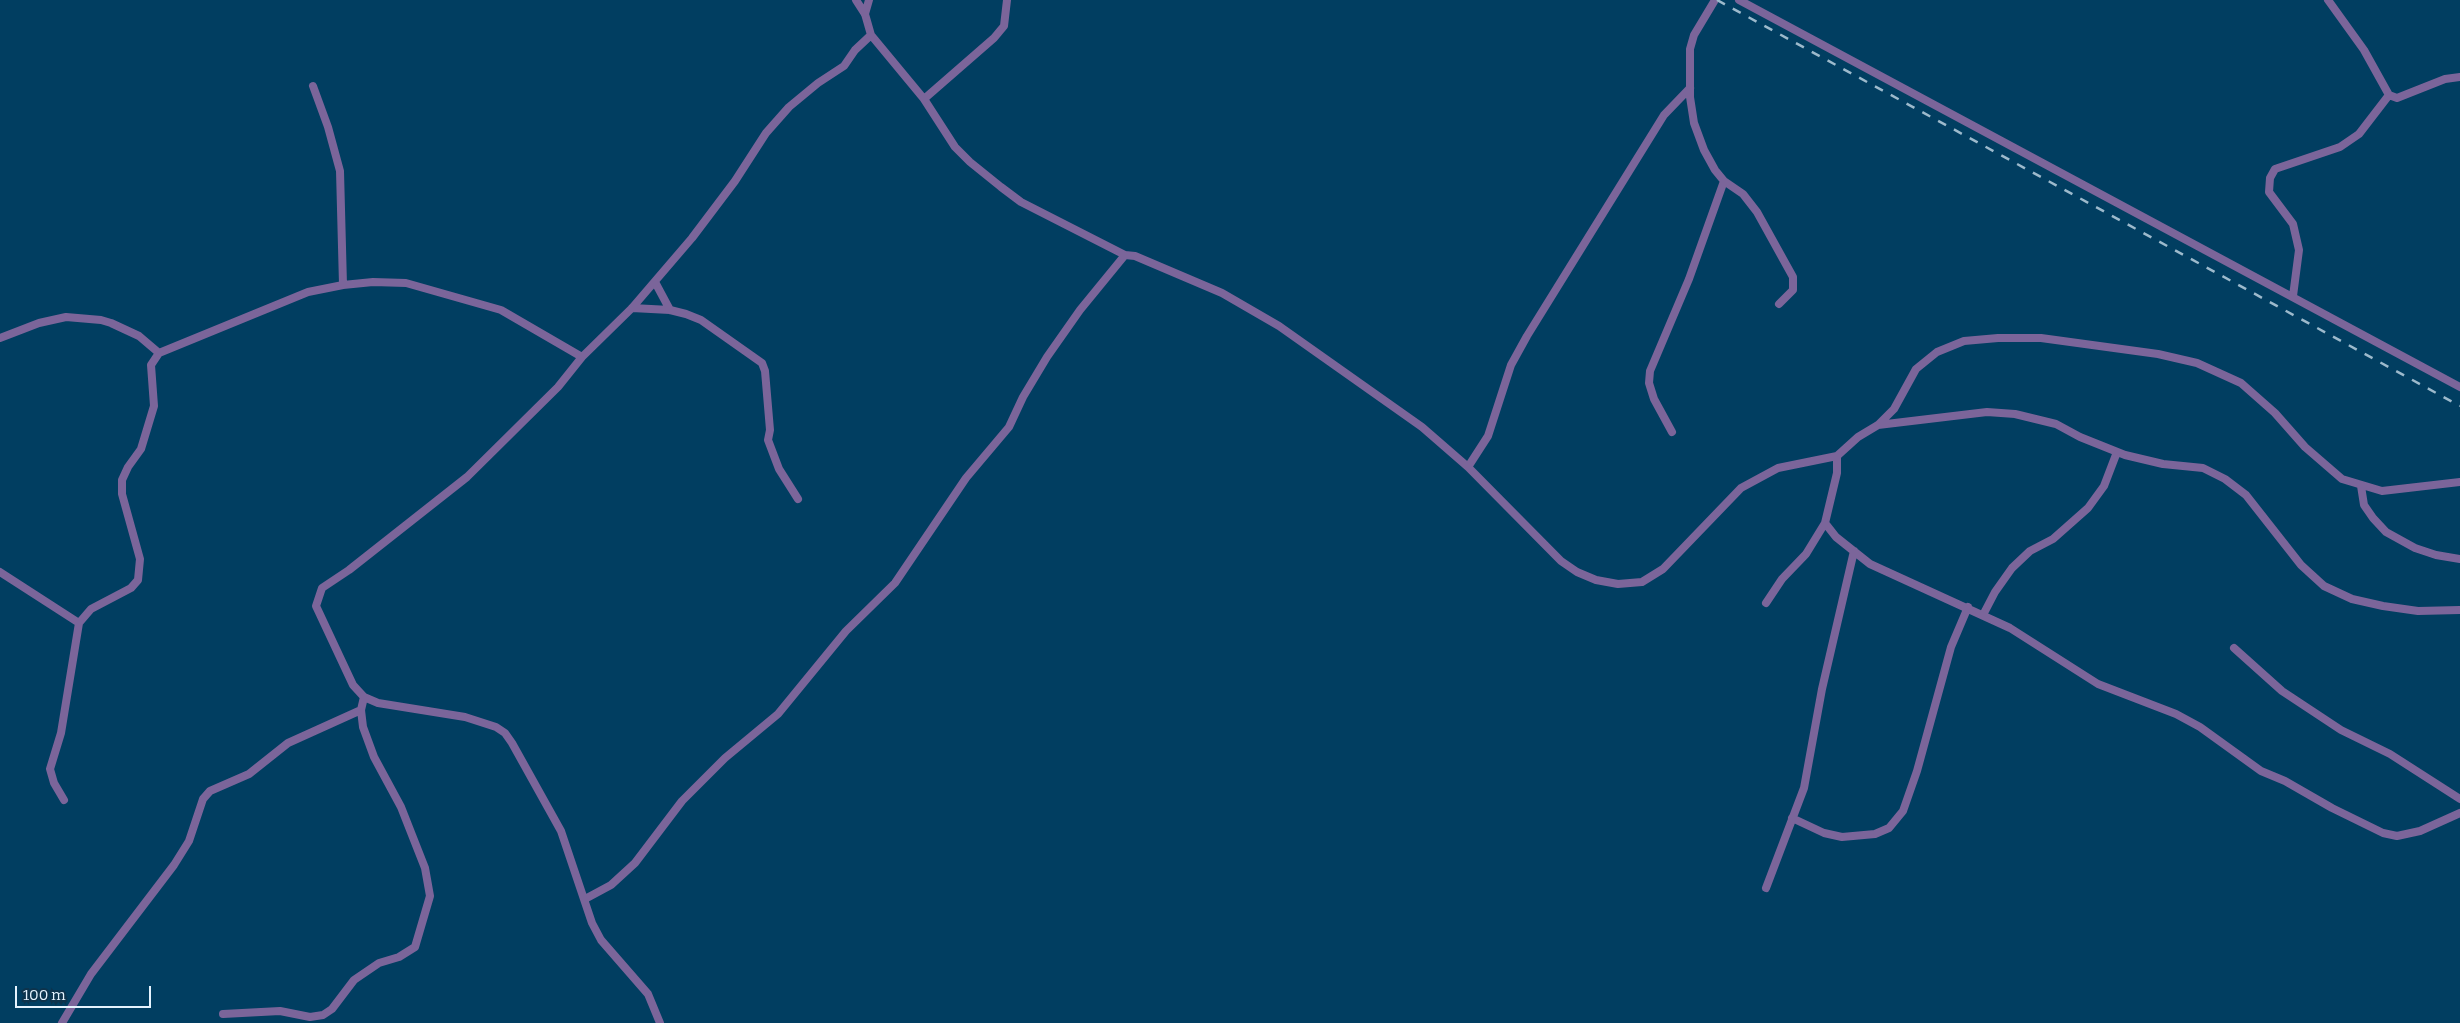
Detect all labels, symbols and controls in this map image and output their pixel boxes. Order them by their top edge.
scale bar [18,976,154,1008]
text: 100 m [23,986,66,1004]

